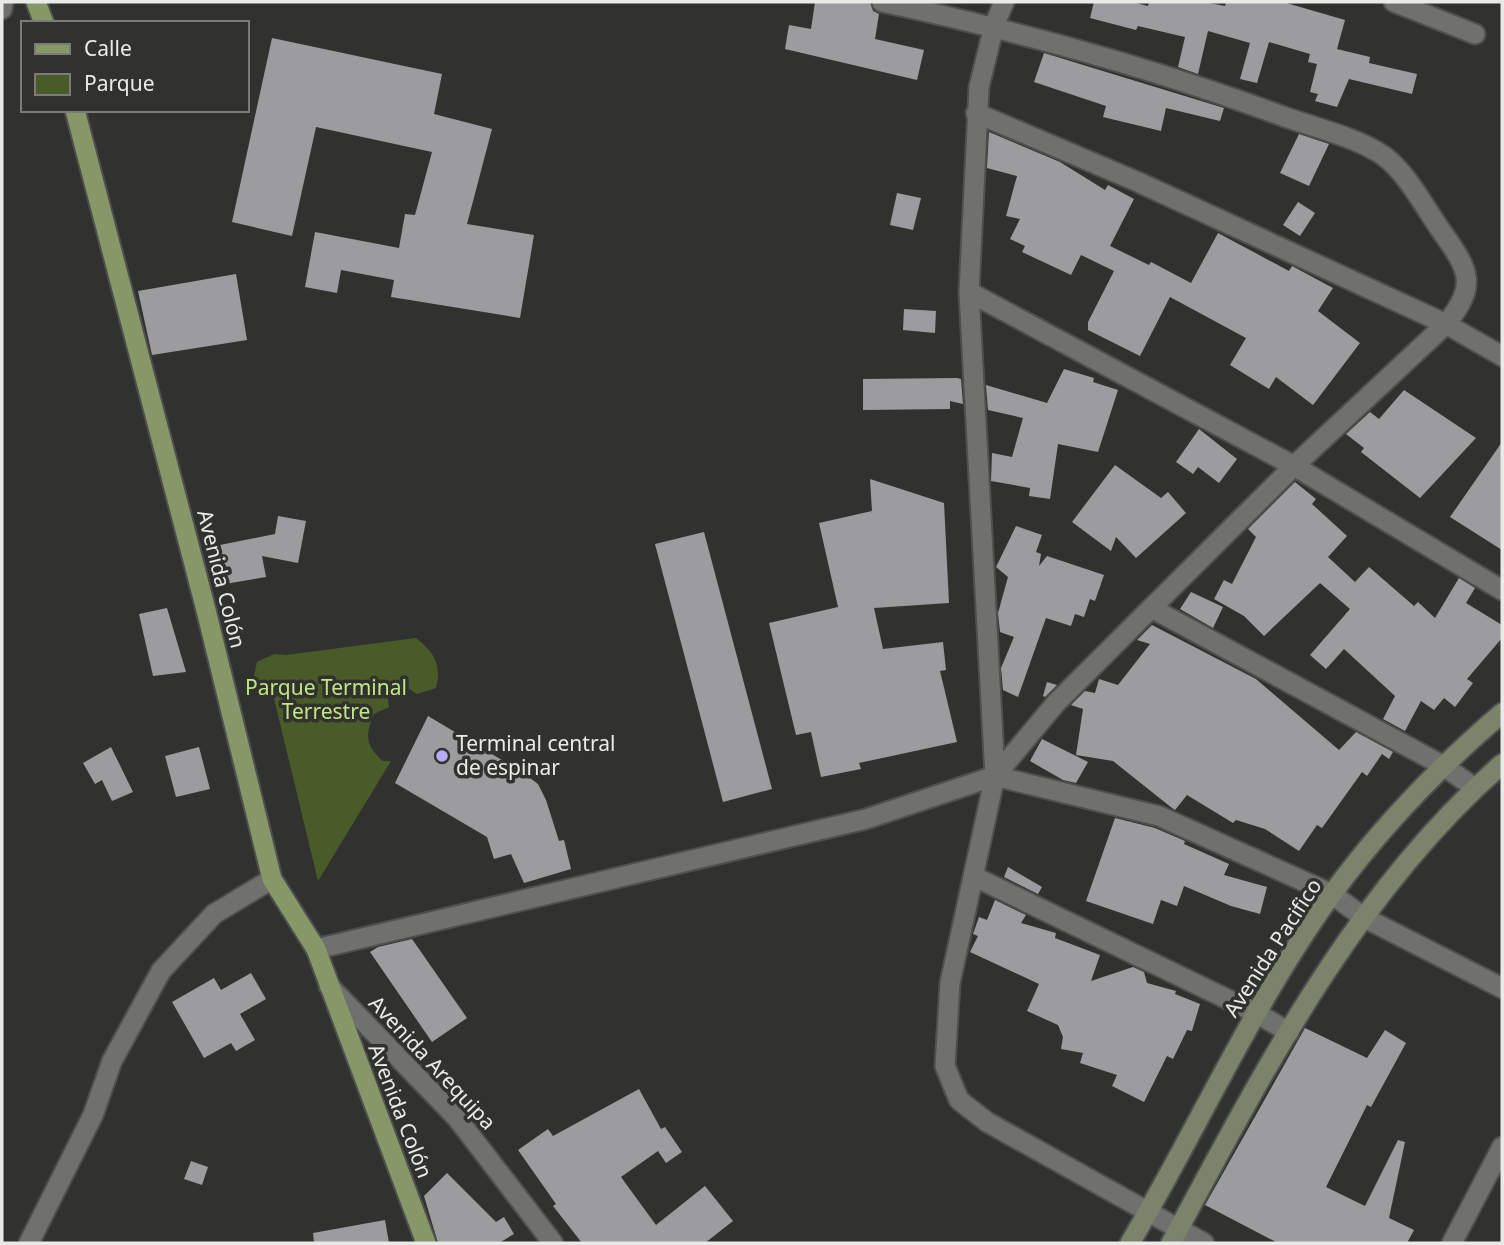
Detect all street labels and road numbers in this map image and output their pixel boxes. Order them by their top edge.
street label: Avenida Colón [191,507,253,651]
street label: Avenida Pacifico [1217,873,1327,1022]
street label: Avenida Arequipa [363,989,502,1135]
street label: Avenida Colón [362,1040,439,1182]

